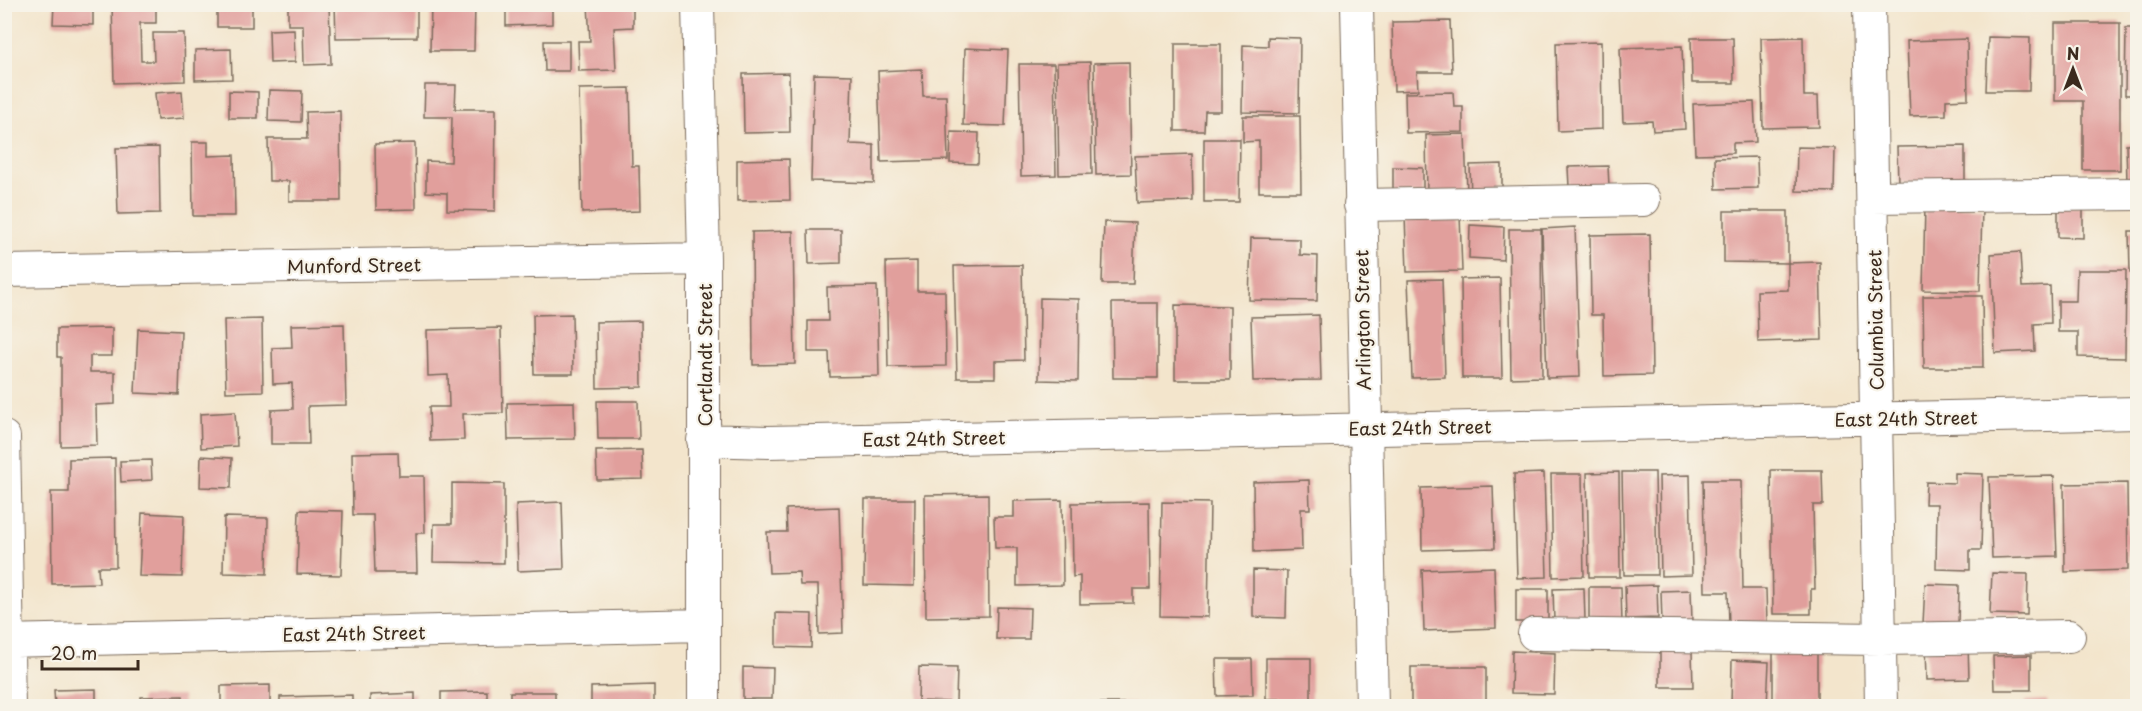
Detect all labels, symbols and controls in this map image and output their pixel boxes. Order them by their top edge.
north arrow [2043,39,2103,99]
text: N [2067,41,2079,65]
street label: Arlington Street [1347,249,1377,391]
street label: Columbia Street [1860,249,1890,391]
street label: Munford Street [287,250,421,280]
street label: Cortlandt Street [691,283,718,427]
street label: East 24th Street [1834,403,1978,433]
street label: East 24th Street [1348,412,1492,442]
street label: East 24th Street [862,423,1006,453]
street label: East 24th Street [282,618,426,648]
scale bar [42,633,138,671]
text: 20 m [51,639,97,666]

